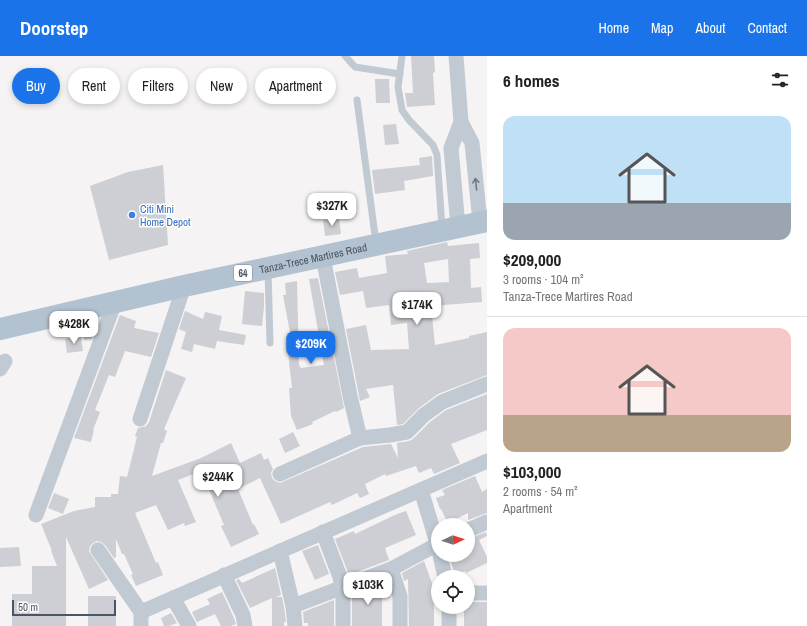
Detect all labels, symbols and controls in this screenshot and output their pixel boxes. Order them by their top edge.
text: Doorstep [20,15,88,41]
text: Home [598,19,629,37]
text: Map [651,19,673,37]
text: About [695,19,725,37]
text: Contact [747,19,787,37]
chip: Buy [12,68,60,104]
chip: Rent [68,68,120,104]
chip: Filters [128,68,188,104]
chip: New [196,68,247,104]
chip: Apartment [255,68,336,104]
text: 6 homes [503,69,560,92]
icon: filters [769,69,791,91]
icon: home [611,142,683,214]
one-way arrow [473,178,480,191]
pin: $327K [304,193,360,227]
text: $327K [316,197,348,214]
place label: Citi Mini Home Depot [140,202,191,229]
marker: Citi Mini Home Depot [127,210,137,220]
street label: Tanza-Trece Martires Road [258,240,368,277]
text: $209,000 [503,248,561,271]
road number: 64 [234,265,252,281]
text: 3 rooms · 104 m² [503,271,584,288]
text: Tanza-Trece Martires Road [503,288,633,305]
pin: $174K [389,292,445,326]
text: $174K [401,296,433,313]
pin: $428K [46,311,102,345]
text: $428K [58,315,90,332]
pin: $209K [283,331,339,365]
text: $209K [295,335,327,352]
icon: home [611,354,683,426]
text: $103,000 [503,460,561,483]
pin: $244K [190,464,246,498]
text: $244K [202,468,234,485]
text: 2 rooms · 54 m² [503,483,578,500]
text: Apartment [503,500,552,517]
north arrow [431,518,475,562]
map controls [431,518,475,614]
button: locate [431,570,475,614]
pin: $103K [340,572,396,606]
text: $103K [352,576,384,593]
scale bar [12,598,116,617]
text: 50 m [18,600,38,614]

